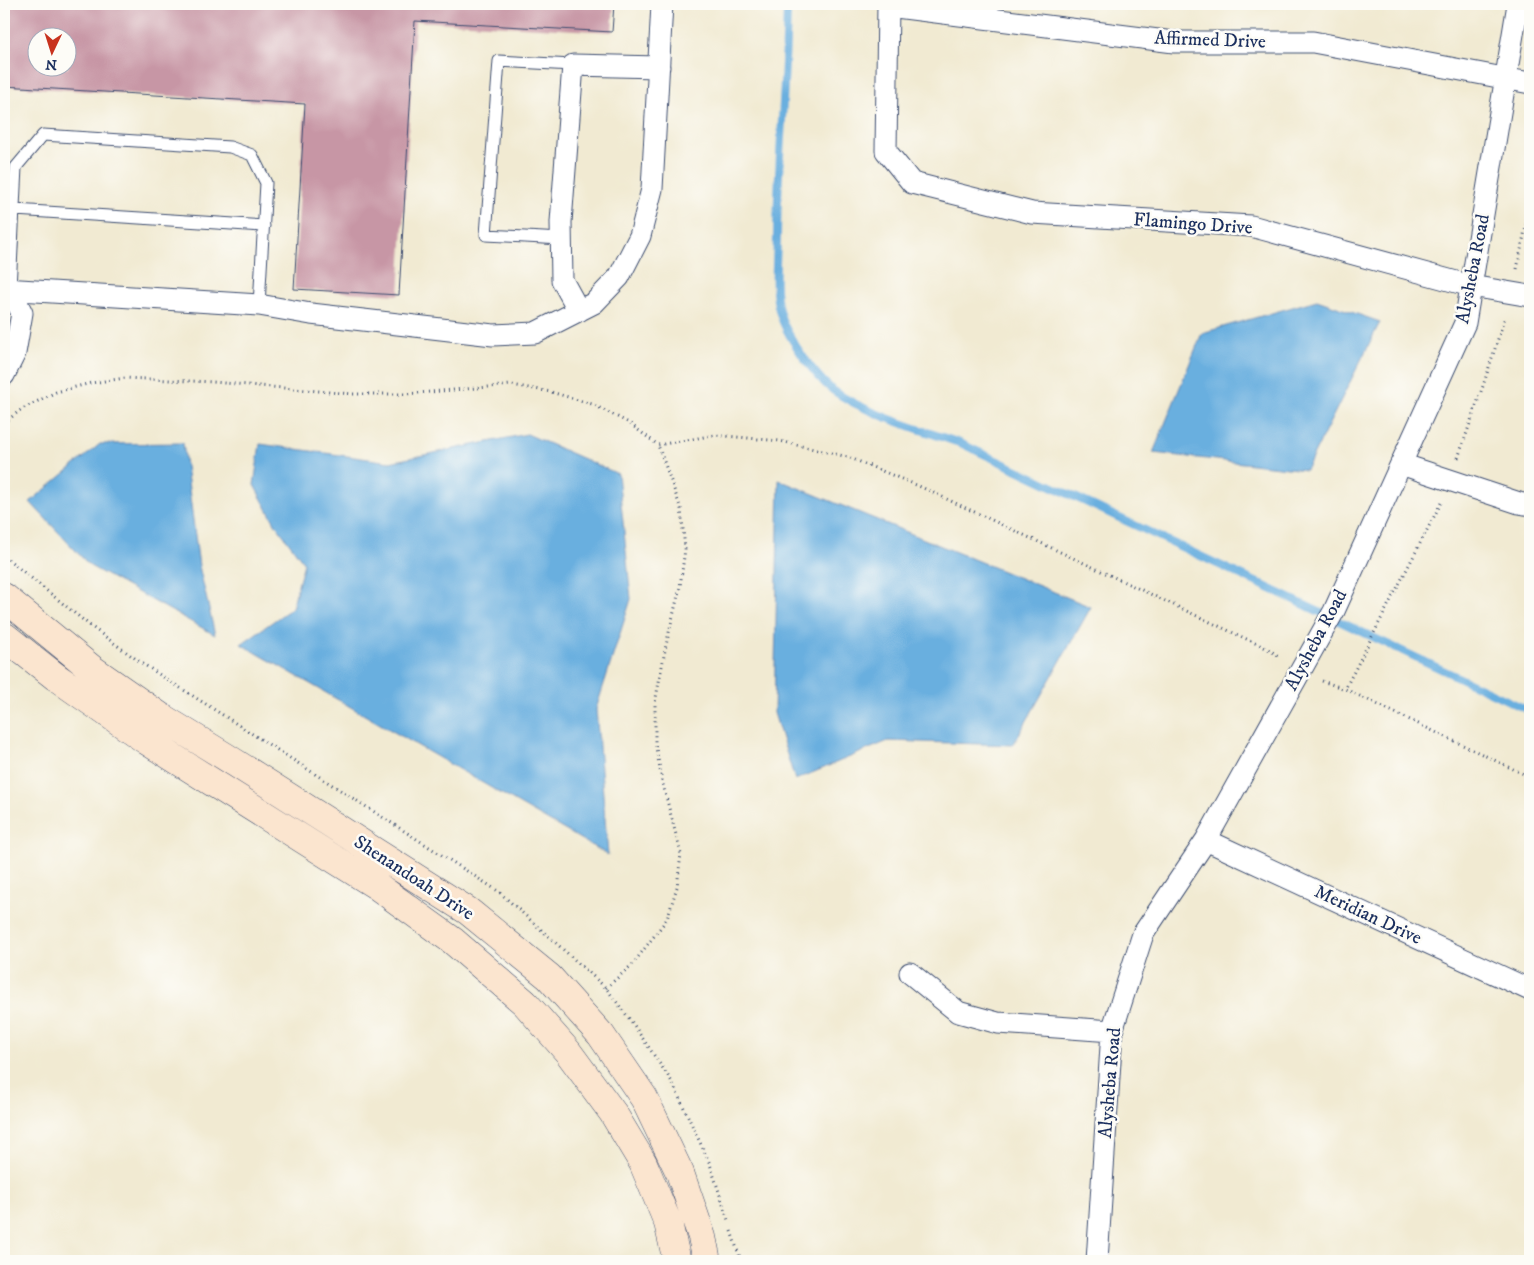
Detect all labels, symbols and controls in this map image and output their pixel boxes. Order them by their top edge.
street label: Affirmed Drive [1154,27,1266,53]
north arrow [28,28,78,78]
text: N [44,55,58,73]
street label: Flamingo Drive [1133,208,1253,240]
street label: Alysheba Road [1451,212,1495,326]
street label: Alysheba Road [1280,585,1352,694]
street label: Shenandoah Drive [350,831,479,925]
street label: Meridian Drive [1311,880,1425,950]
street label: Alysheba Road [1094,1026,1126,1139]

